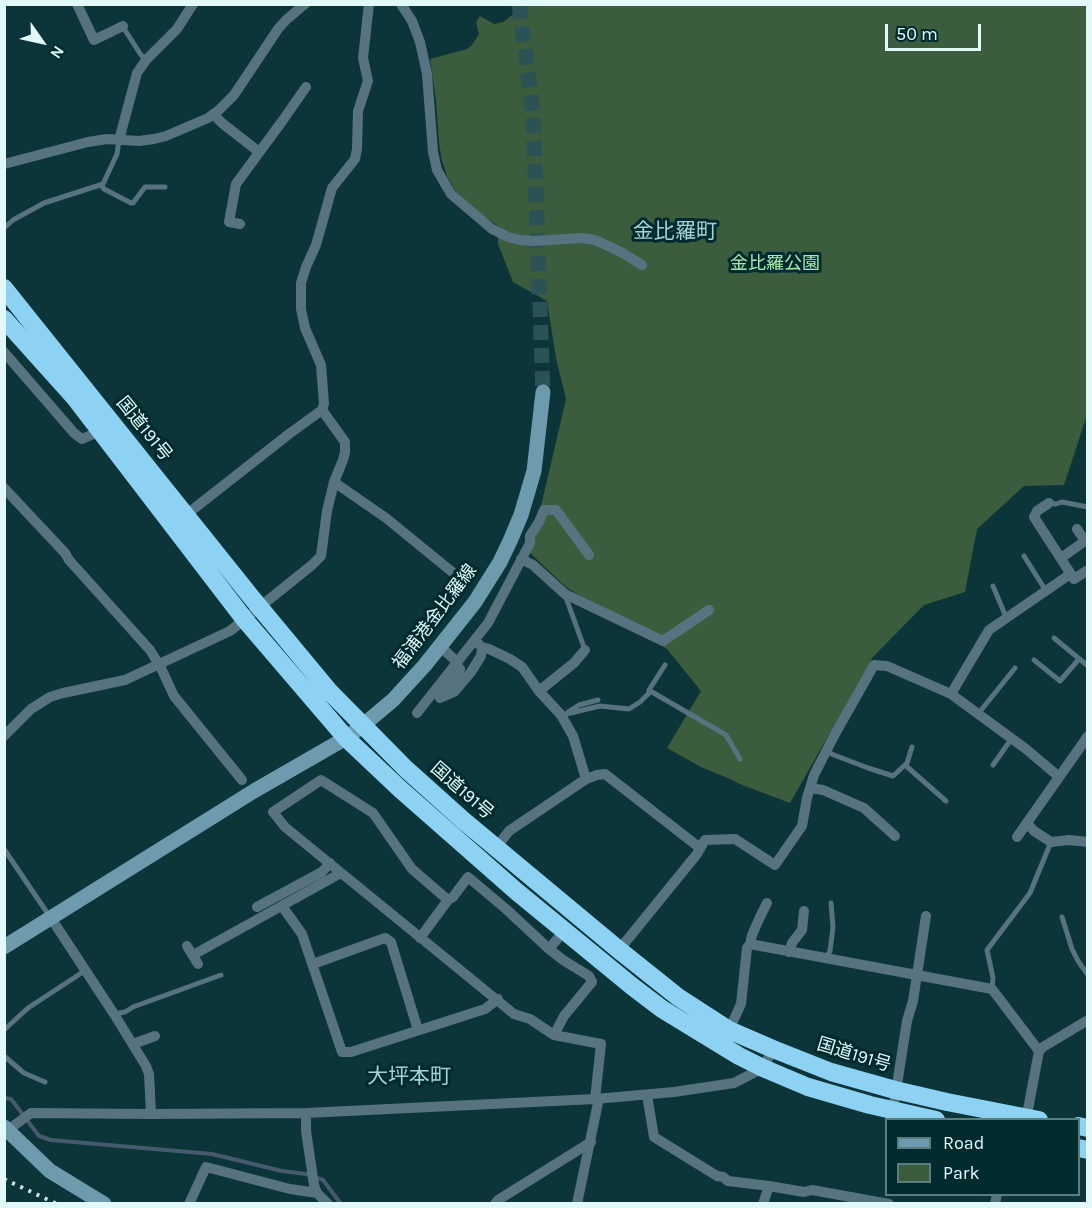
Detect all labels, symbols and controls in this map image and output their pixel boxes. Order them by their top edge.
north arrow [12,12,72,72]
scale bar [888,12,984,50]
text: 50 m [896,23,938,45]
text: N [46,42,68,62]
district label: 金比羅町 [633,219,717,245]
park label: 金比羅公園 [730,253,820,275]
street label: 国道191号 [112,393,176,465]
street label: 福浦港金比羅線 [388,560,482,674]
street label: 国道191号 [426,758,498,824]
street label: 国道191号 [814,1034,894,1076]
district label: 大坪本町 [367,1064,451,1090]
legend [885,1118,1080,1196]
text: Road [943,1132,984,1154]
text: Park [943,1162,980,1184]

